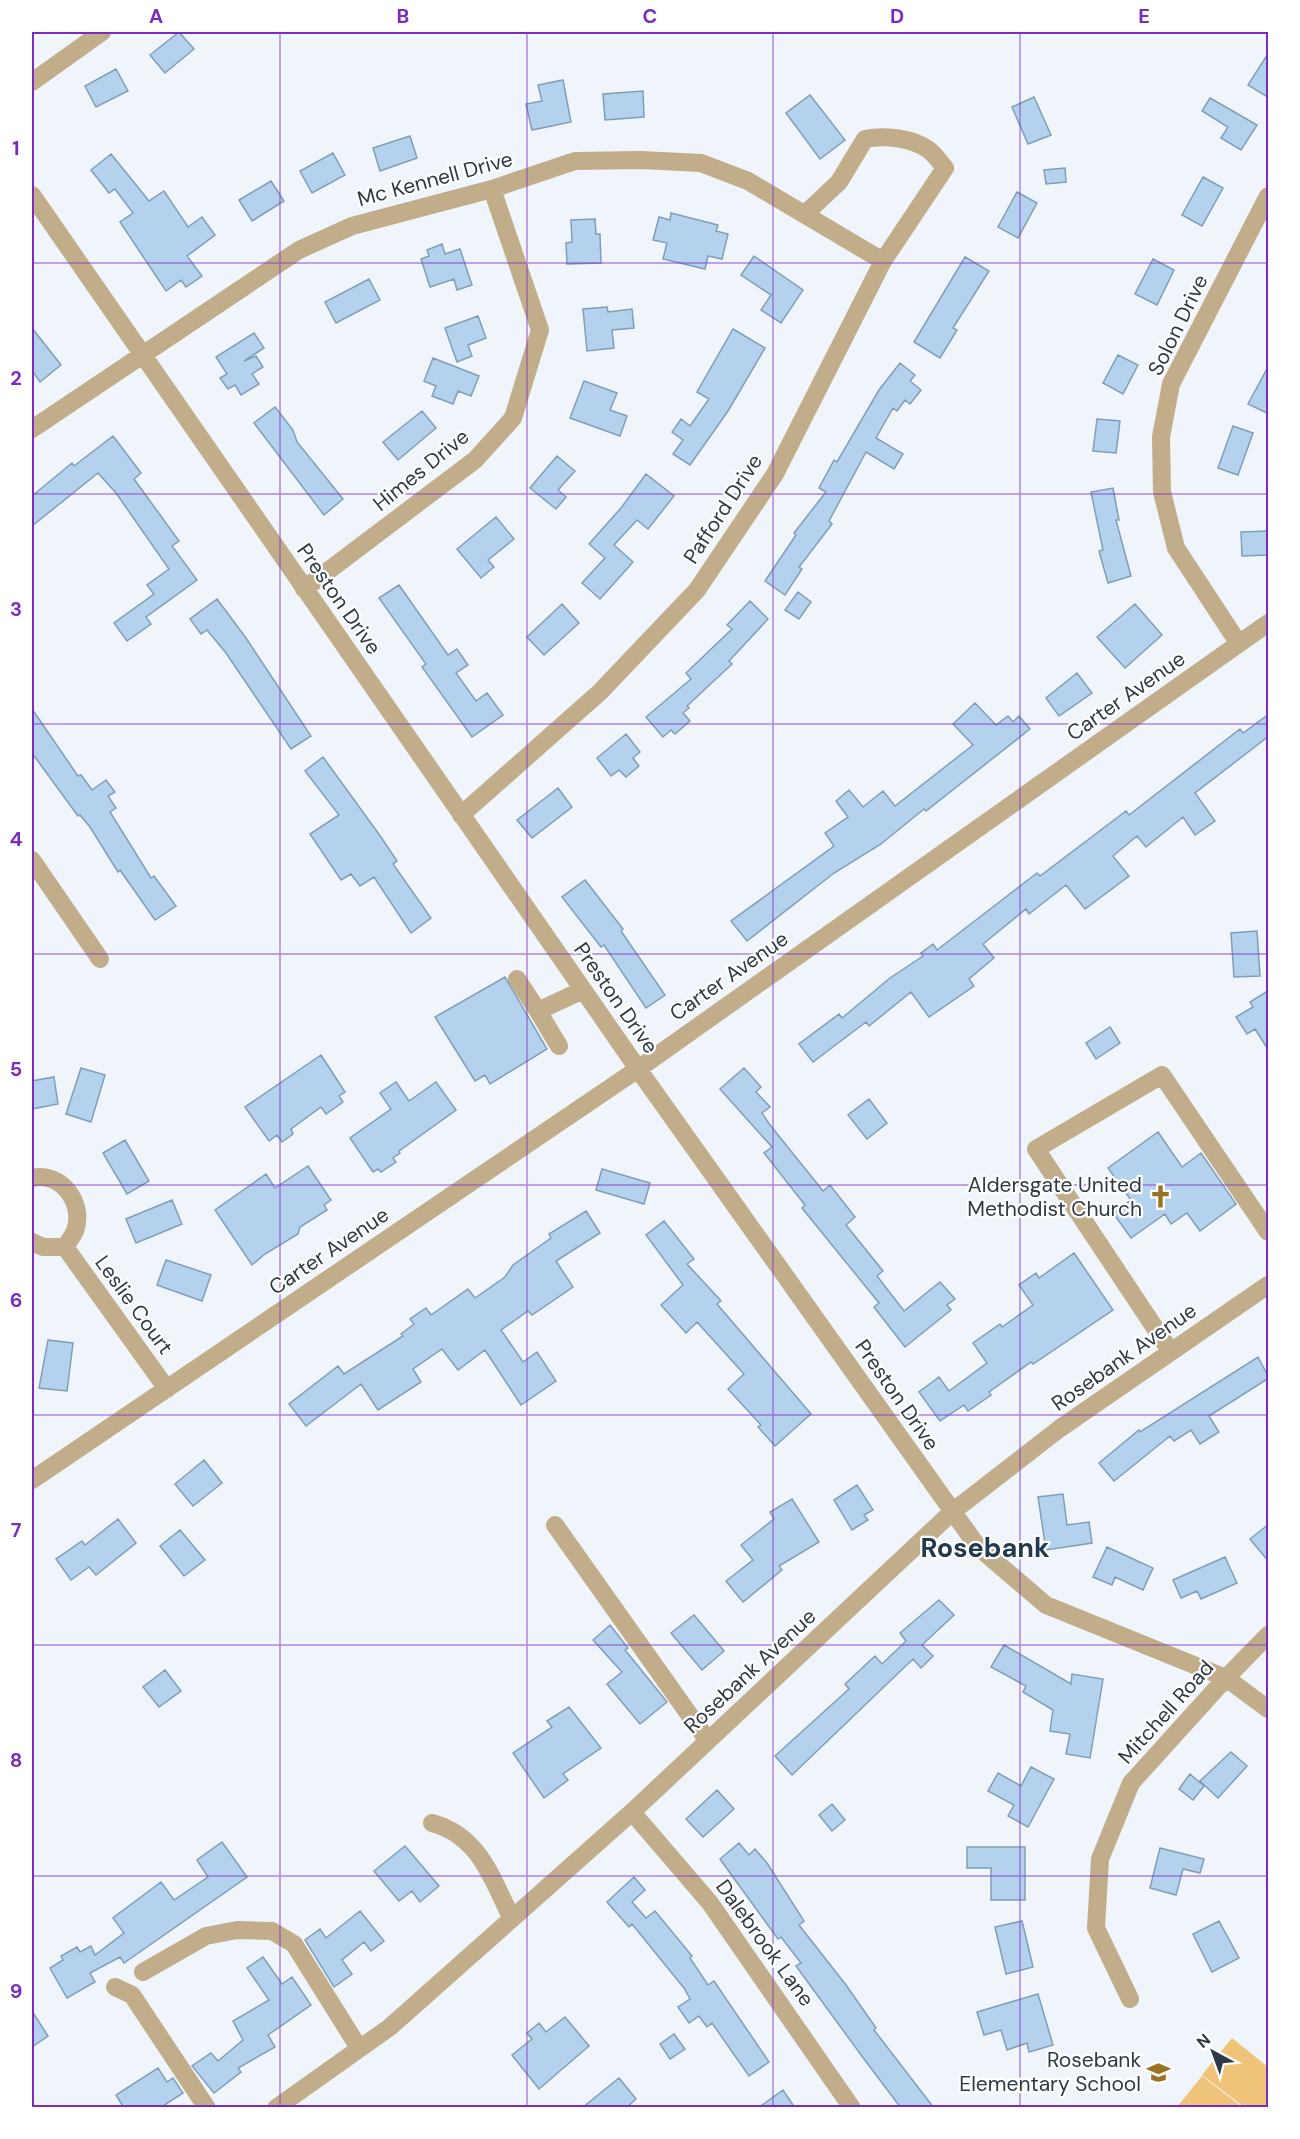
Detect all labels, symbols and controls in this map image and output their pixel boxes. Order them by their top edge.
text: A [149,3,163,29]
text: B [397,3,409,29]
text: C [643,3,657,29]
text: D [890,3,904,29]
text: E [1138,3,1150,29]
text: 1 [12,135,20,161]
street label: Mc Kennell Drive [354,145,516,213]
street label: Solon Drive [1141,270,1215,380]
text: 2 [10,365,22,391]
street label: Himes Drive [367,423,475,517]
street label: Pafford Drive [677,449,769,569]
street label: Preston Drive [290,538,388,660]
text: 3 [10,596,22,622]
street label: Carter Avenue [1061,645,1191,747]
text: 4 [10,826,23,852]
street label: Carter Avenue [664,925,794,1027]
street label: Preston Drive [567,937,665,1059]
text: 5 [10,1056,22,1082]
place label: Aldersgate United Methodist Church [967,1171,1142,1223]
church icon: Aldersgate United Methodist Church [1147,1184,1173,1210]
street label: Carter Avenue [264,1201,394,1301]
street label: Leslie Court [89,1250,179,1360]
text: 6 [10,1287,22,1313]
street label: Rosebank Avenue [1046,1296,1202,1417]
street label: Preston Drive [848,1334,946,1456]
text: 7 [11,1517,22,1543]
district label: Rosebank [920,1530,1050,1565]
street label: Rosebank Avenue [678,1602,822,1740]
street label: Mitchell Road [1112,1654,1220,1770]
text: 8 [10,1747,22,1773]
street label: Dalebrook Lane [709,1874,821,2012]
text: 9 [10,1978,22,2004]
north arrow [1183,2022,1243,2082]
text: N [1192,2029,1215,2053]
place label: Rosebank Elementary School [959,2046,1141,2098]
school or university icon: Rosebank Elementary School [1146,2059,1172,2085]

